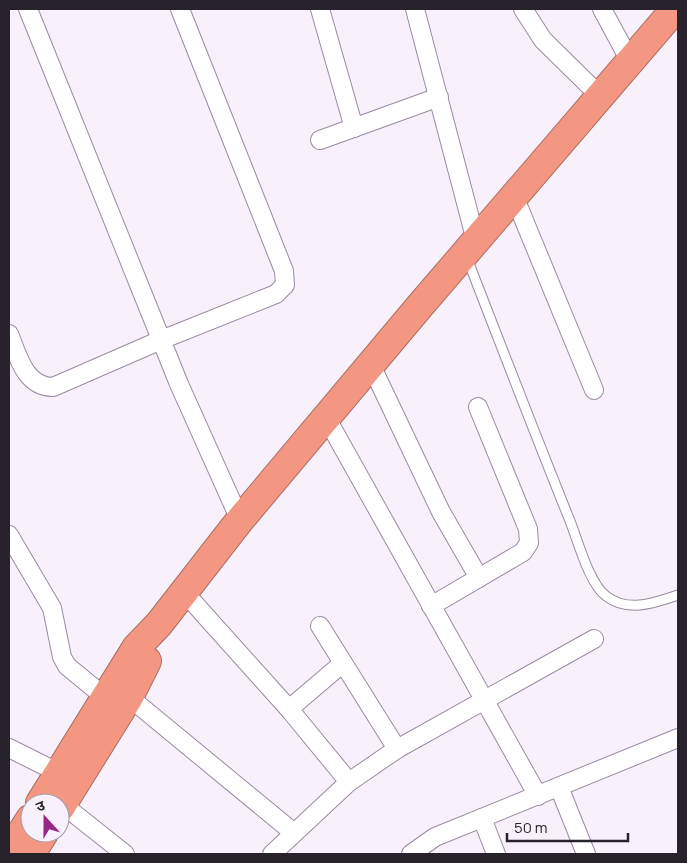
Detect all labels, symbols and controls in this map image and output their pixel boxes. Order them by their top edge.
north arrow [20,793,70,843]
text: उ [33,795,48,816]
scale bar [507,810,628,842]
text: 50 m [514,817,548,838]

